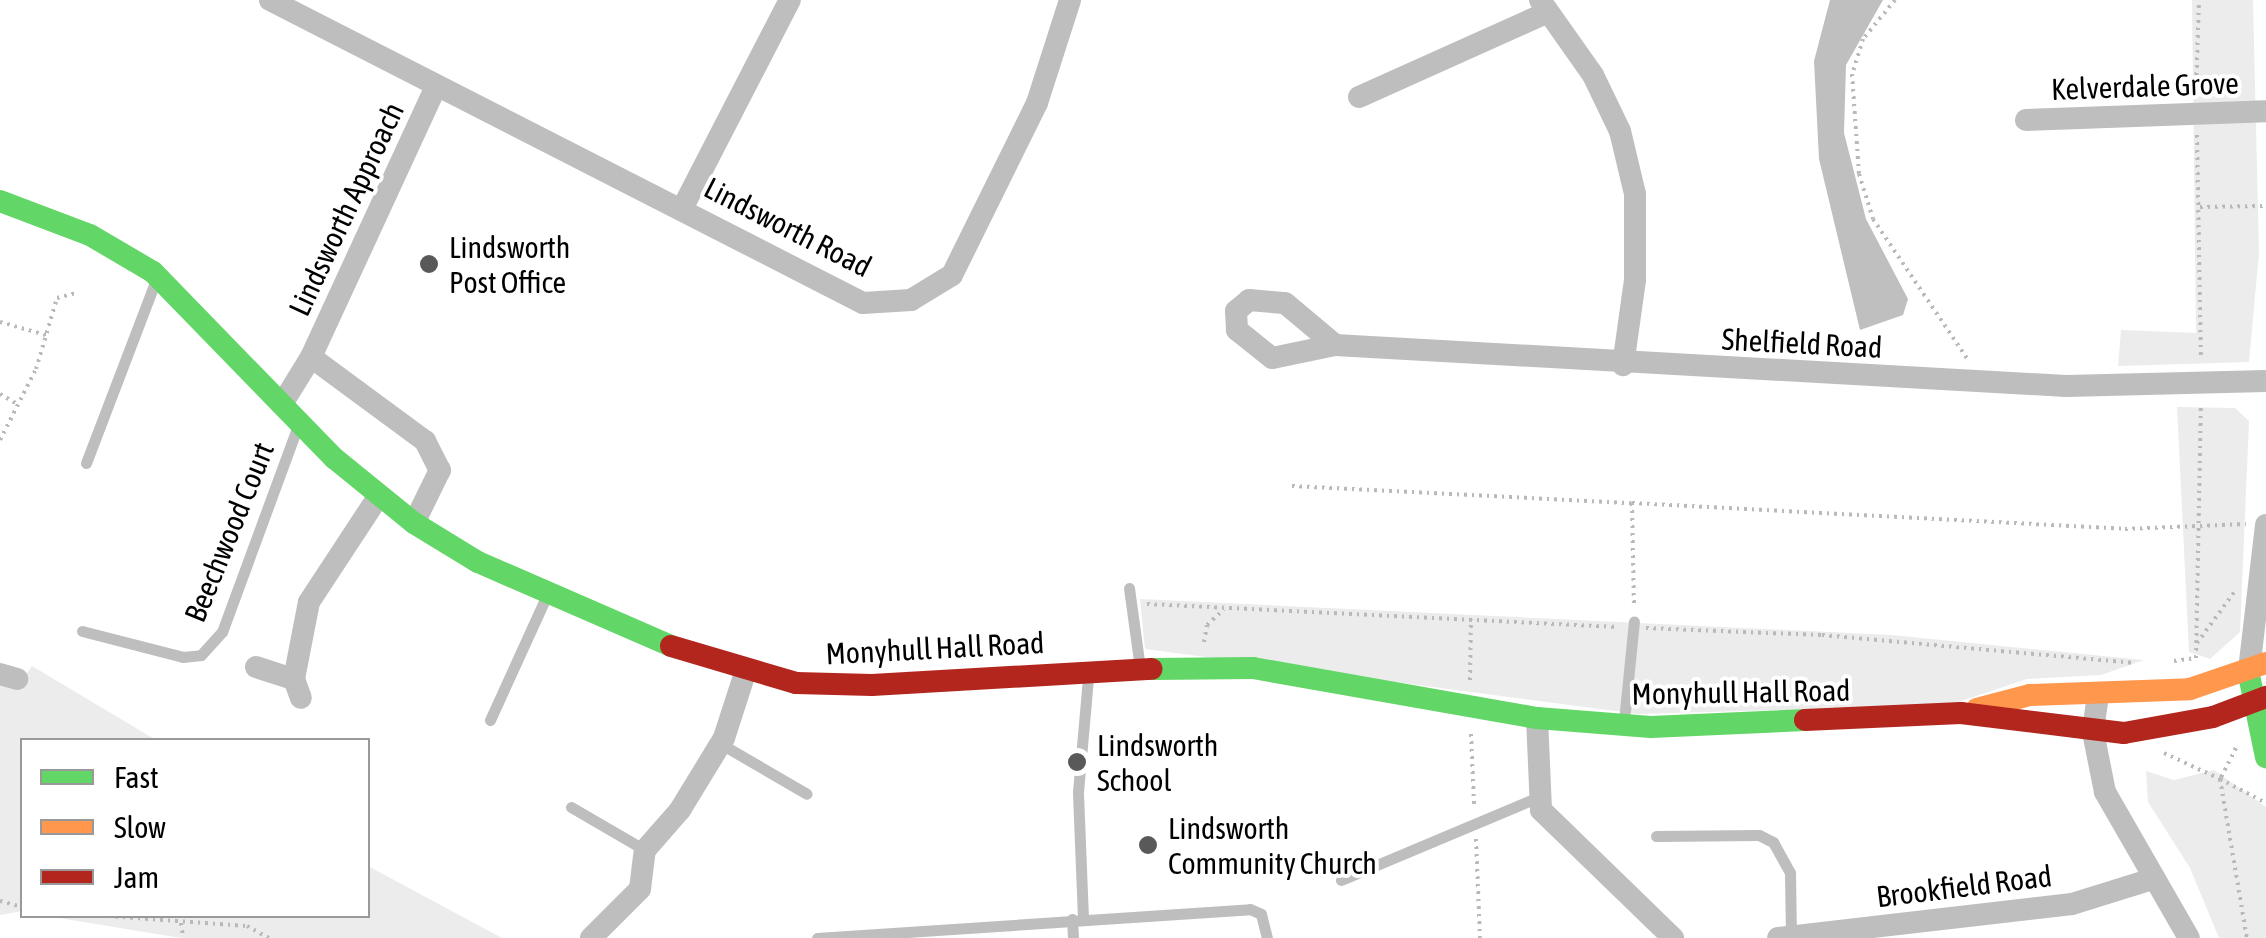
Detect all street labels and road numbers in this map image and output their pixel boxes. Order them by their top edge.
street label: Kelverdale Grove [2051,65,2239,107]
street label: Lindsworth Approach [281,97,411,321]
street label: Lindsworth Road [698,169,878,285]
street label: Shelfield Road [1721,321,1883,365]
street label: Beechwood Court [177,437,281,627]
street label: Monyhull Hall Road [825,624,1045,672]
street label: Monyhull Hall Road [1631,672,1851,712]
street label: Brookfield Road [1874,857,2054,915]

